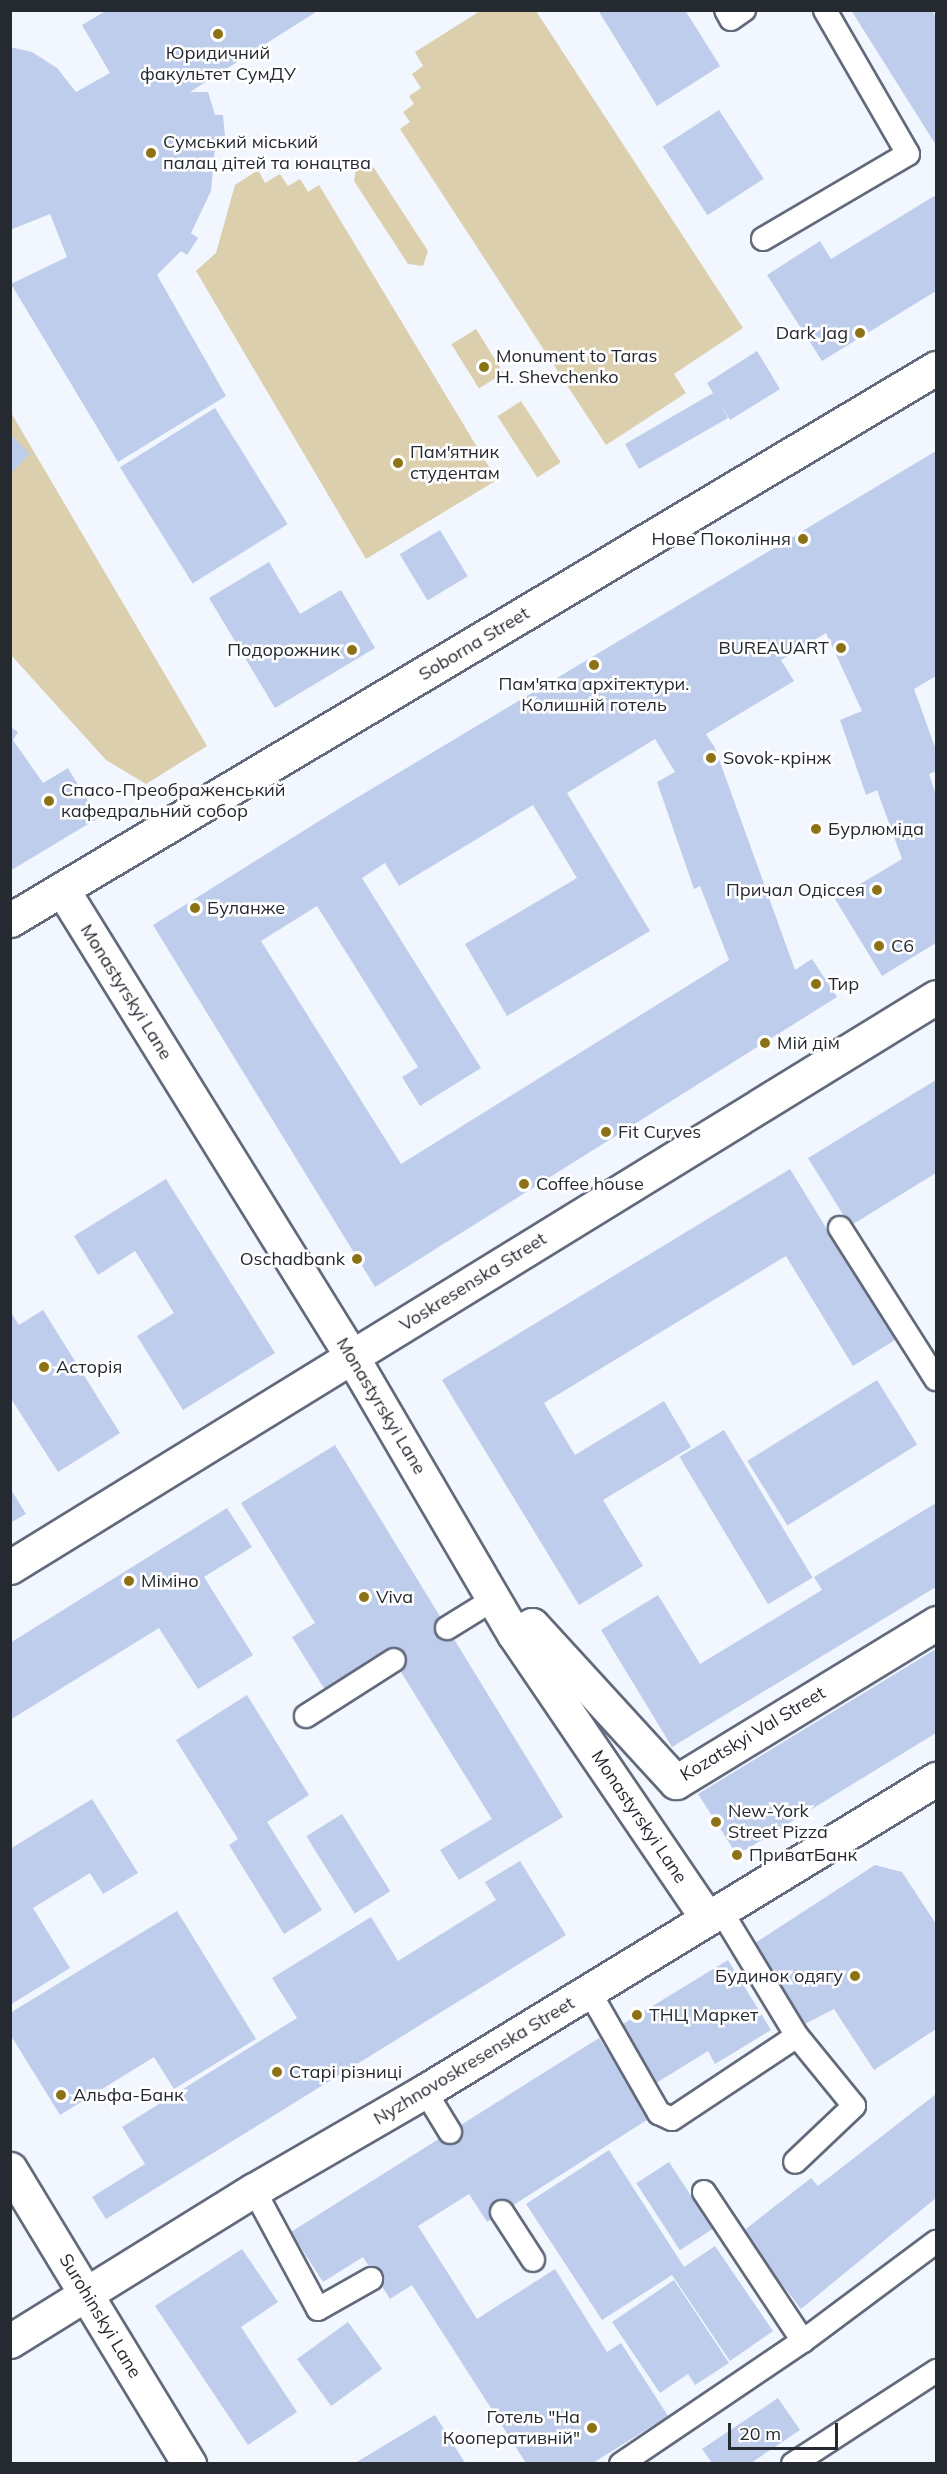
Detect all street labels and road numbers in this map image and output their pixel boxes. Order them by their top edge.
street label: Soborna Street [415,603,533,685]
street label: Monastyrskyi Lane [76,920,176,1064]
street label: Voskresenska Street [396,1228,550,1336]
street label: Monastyrskyi Lane [332,1334,430,1478]
street label: Kozatskyi Val Street [677,1682,829,1786]
street label: Monastyrskyi Lane [587,1746,691,1888]
street label: Nyzhnovoskresenska Street [370,1992,578,2130]
street label: Surohinskyi Lane [54,2250,146,2382]

